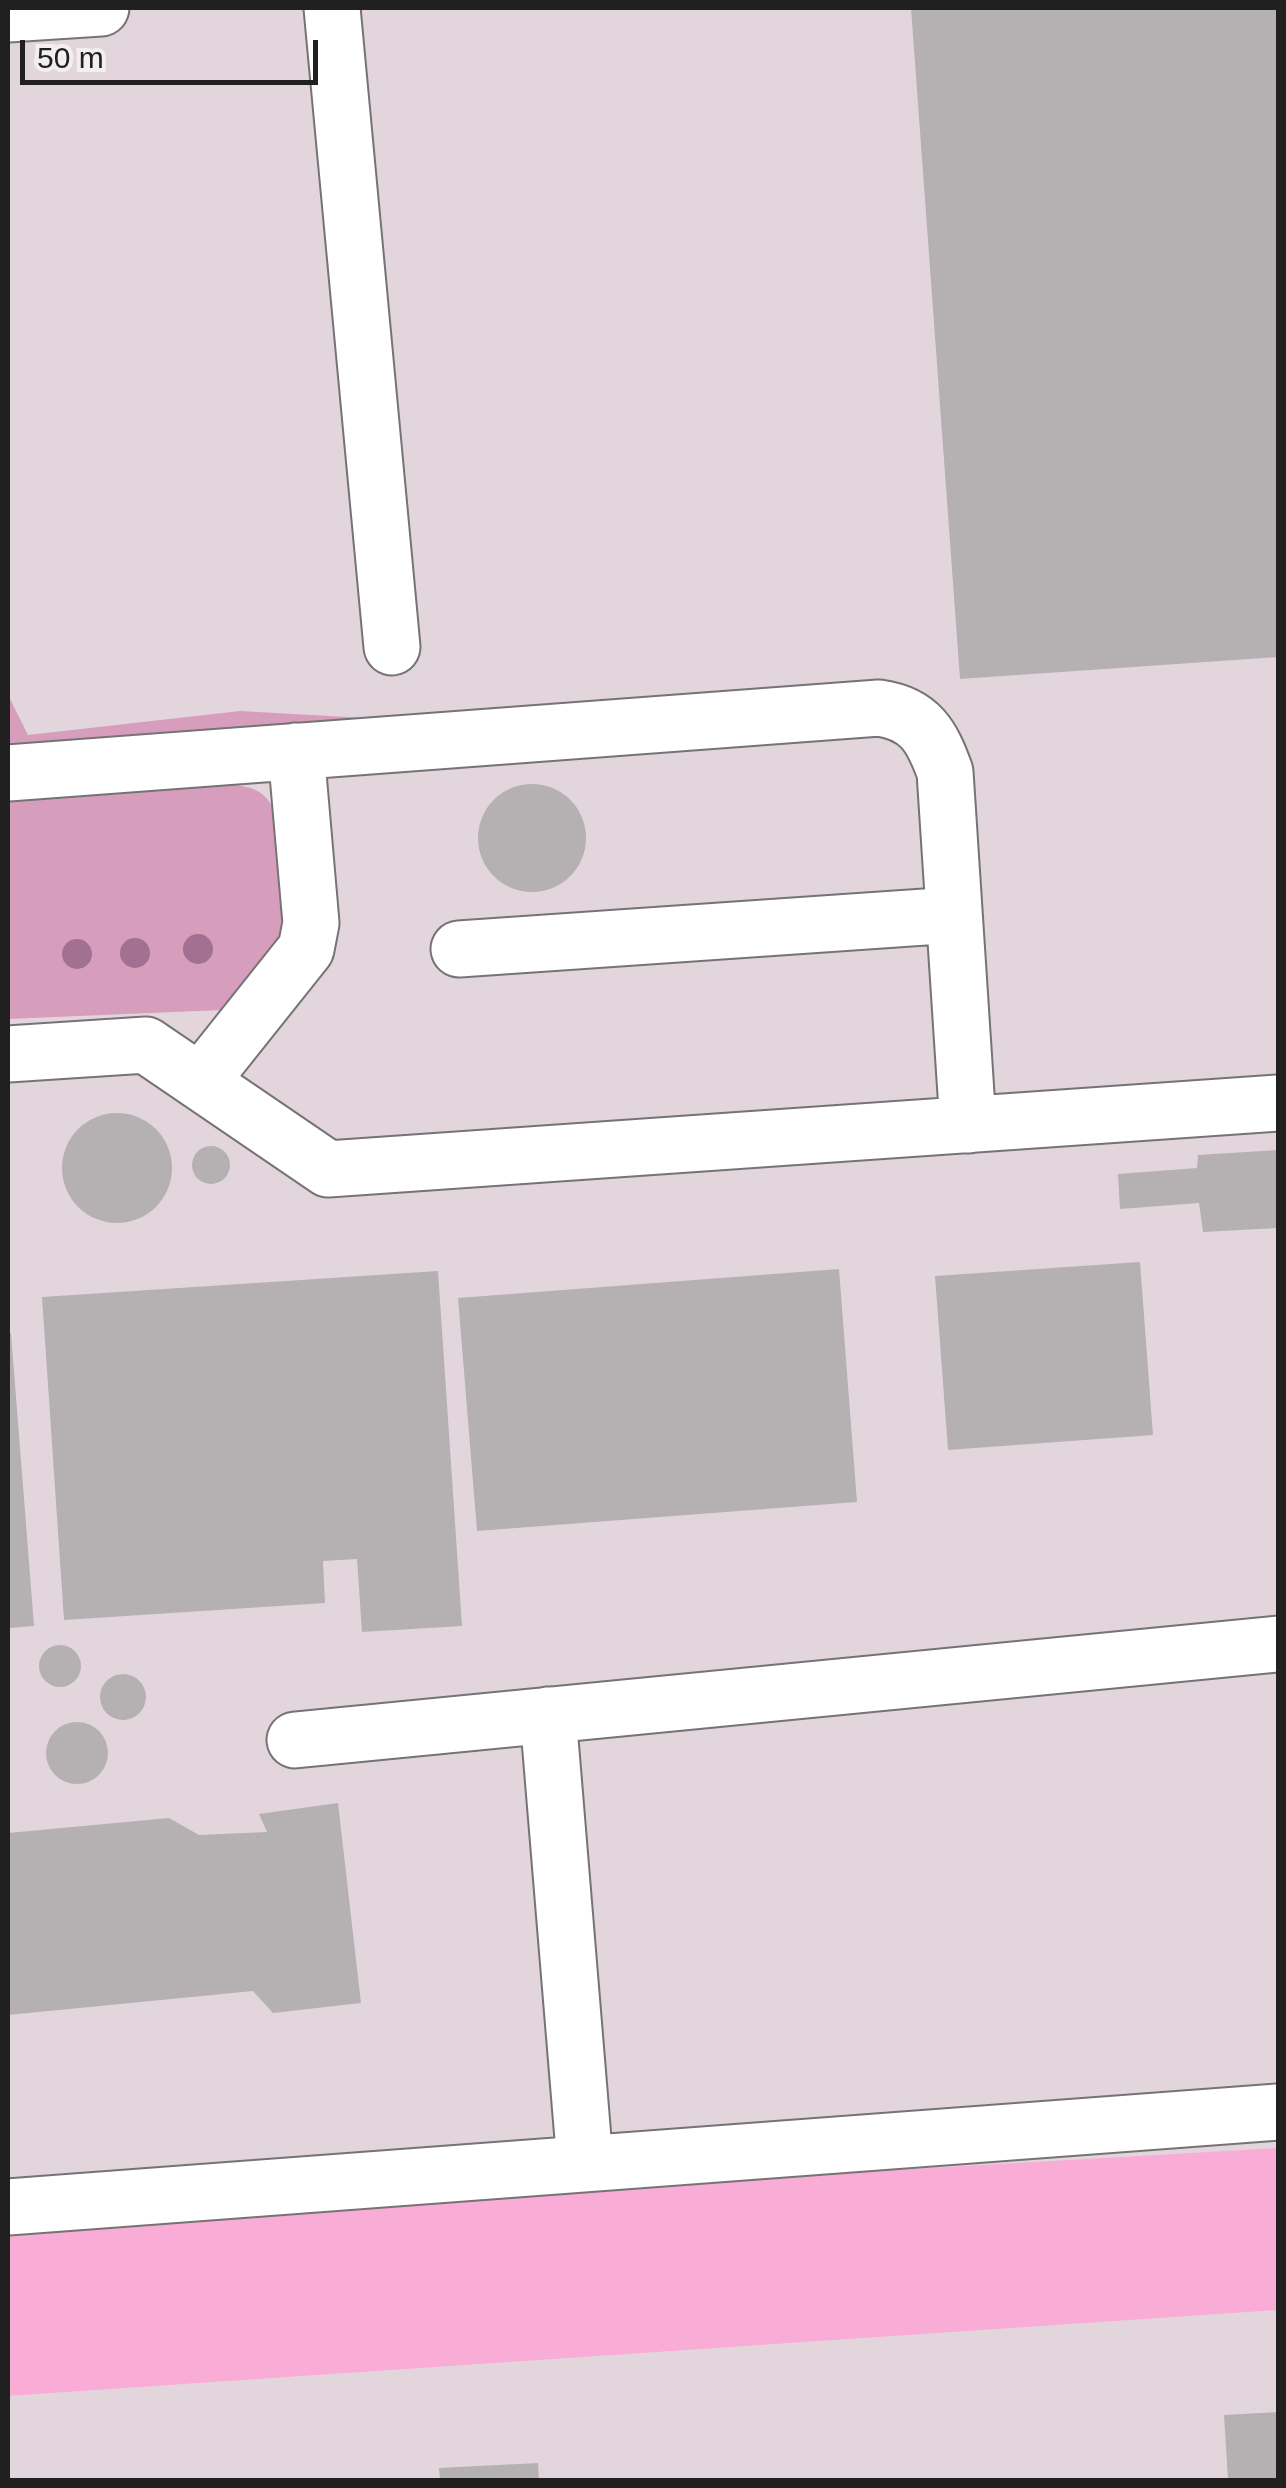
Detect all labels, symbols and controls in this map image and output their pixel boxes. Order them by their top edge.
scale bar [25,20,322,82]
text: 50 m [37,41,104,74]

